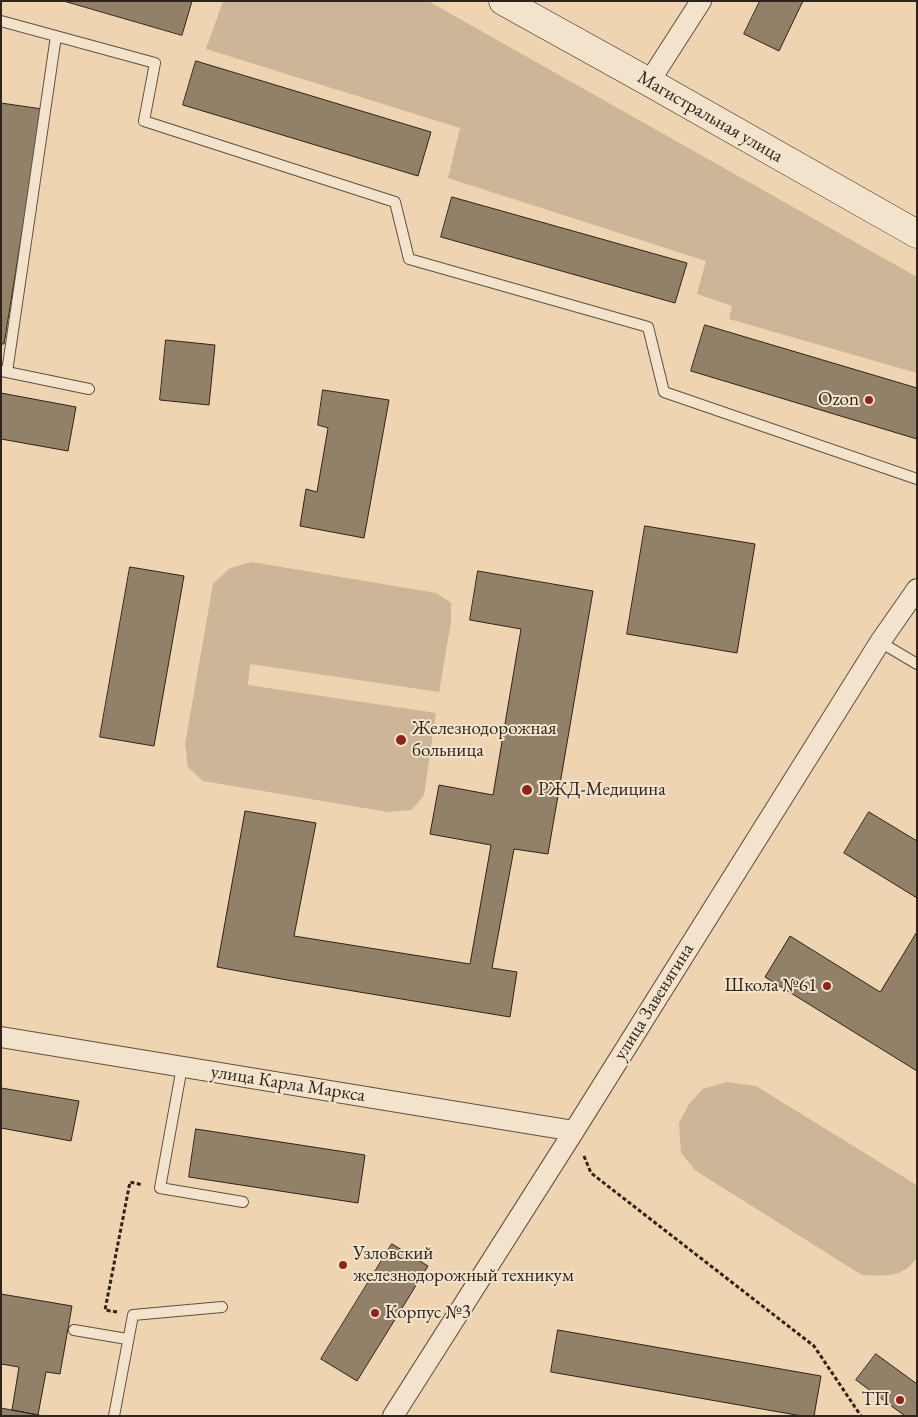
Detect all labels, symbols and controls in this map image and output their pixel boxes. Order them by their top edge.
street label: Магистральная улица [633,66,787,168]
place label: Ozon [818,389,859,411]
marker: Ozon [863,394,875,406]
place label: Железнодорожная больница [412,718,556,762]
marker: Железнодорожная больница [394,733,408,747]
place label: РЖД-Медицина [538,779,666,801]
marker: РЖД-Медицина [520,783,534,797]
street label: улица Завенягина [609,939,699,1065]
place label: Школа №61 [724,975,817,997]
marker: Школа №61 [821,980,833,992]
street label: улица Карла Маркса [209,1061,367,1107]
place label: Узловский железнодорожный техникум [353,1243,574,1287]
marker: Узловский железнодорожный техникум [337,1259,349,1271]
place label: Корпус №3 [385,1302,471,1324]
marker: Корпус №3 [369,1307,381,1319]
place label: ТП [862,1389,890,1411]
marker: ТП [894,1394,906,1406]

